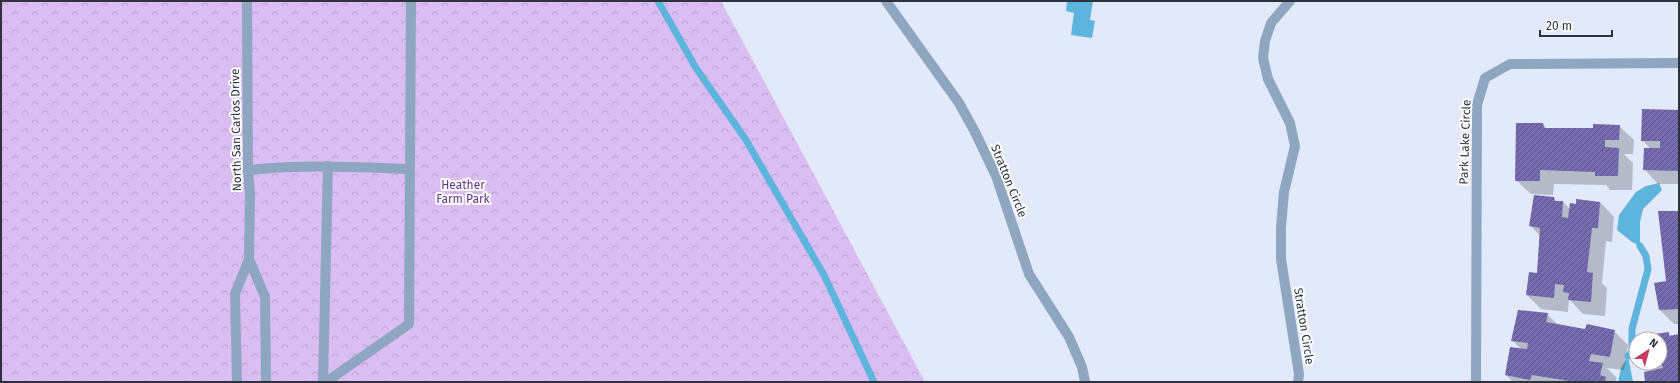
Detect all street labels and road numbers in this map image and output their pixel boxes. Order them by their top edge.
street label: North San Carlos Drive [228,68,244,192]
street label: Park Lake Circle [1457,99,1473,185]
street label: Stratton Circle [988,142,1030,220]
street label: Stratton Circle [1291,287,1317,365]

